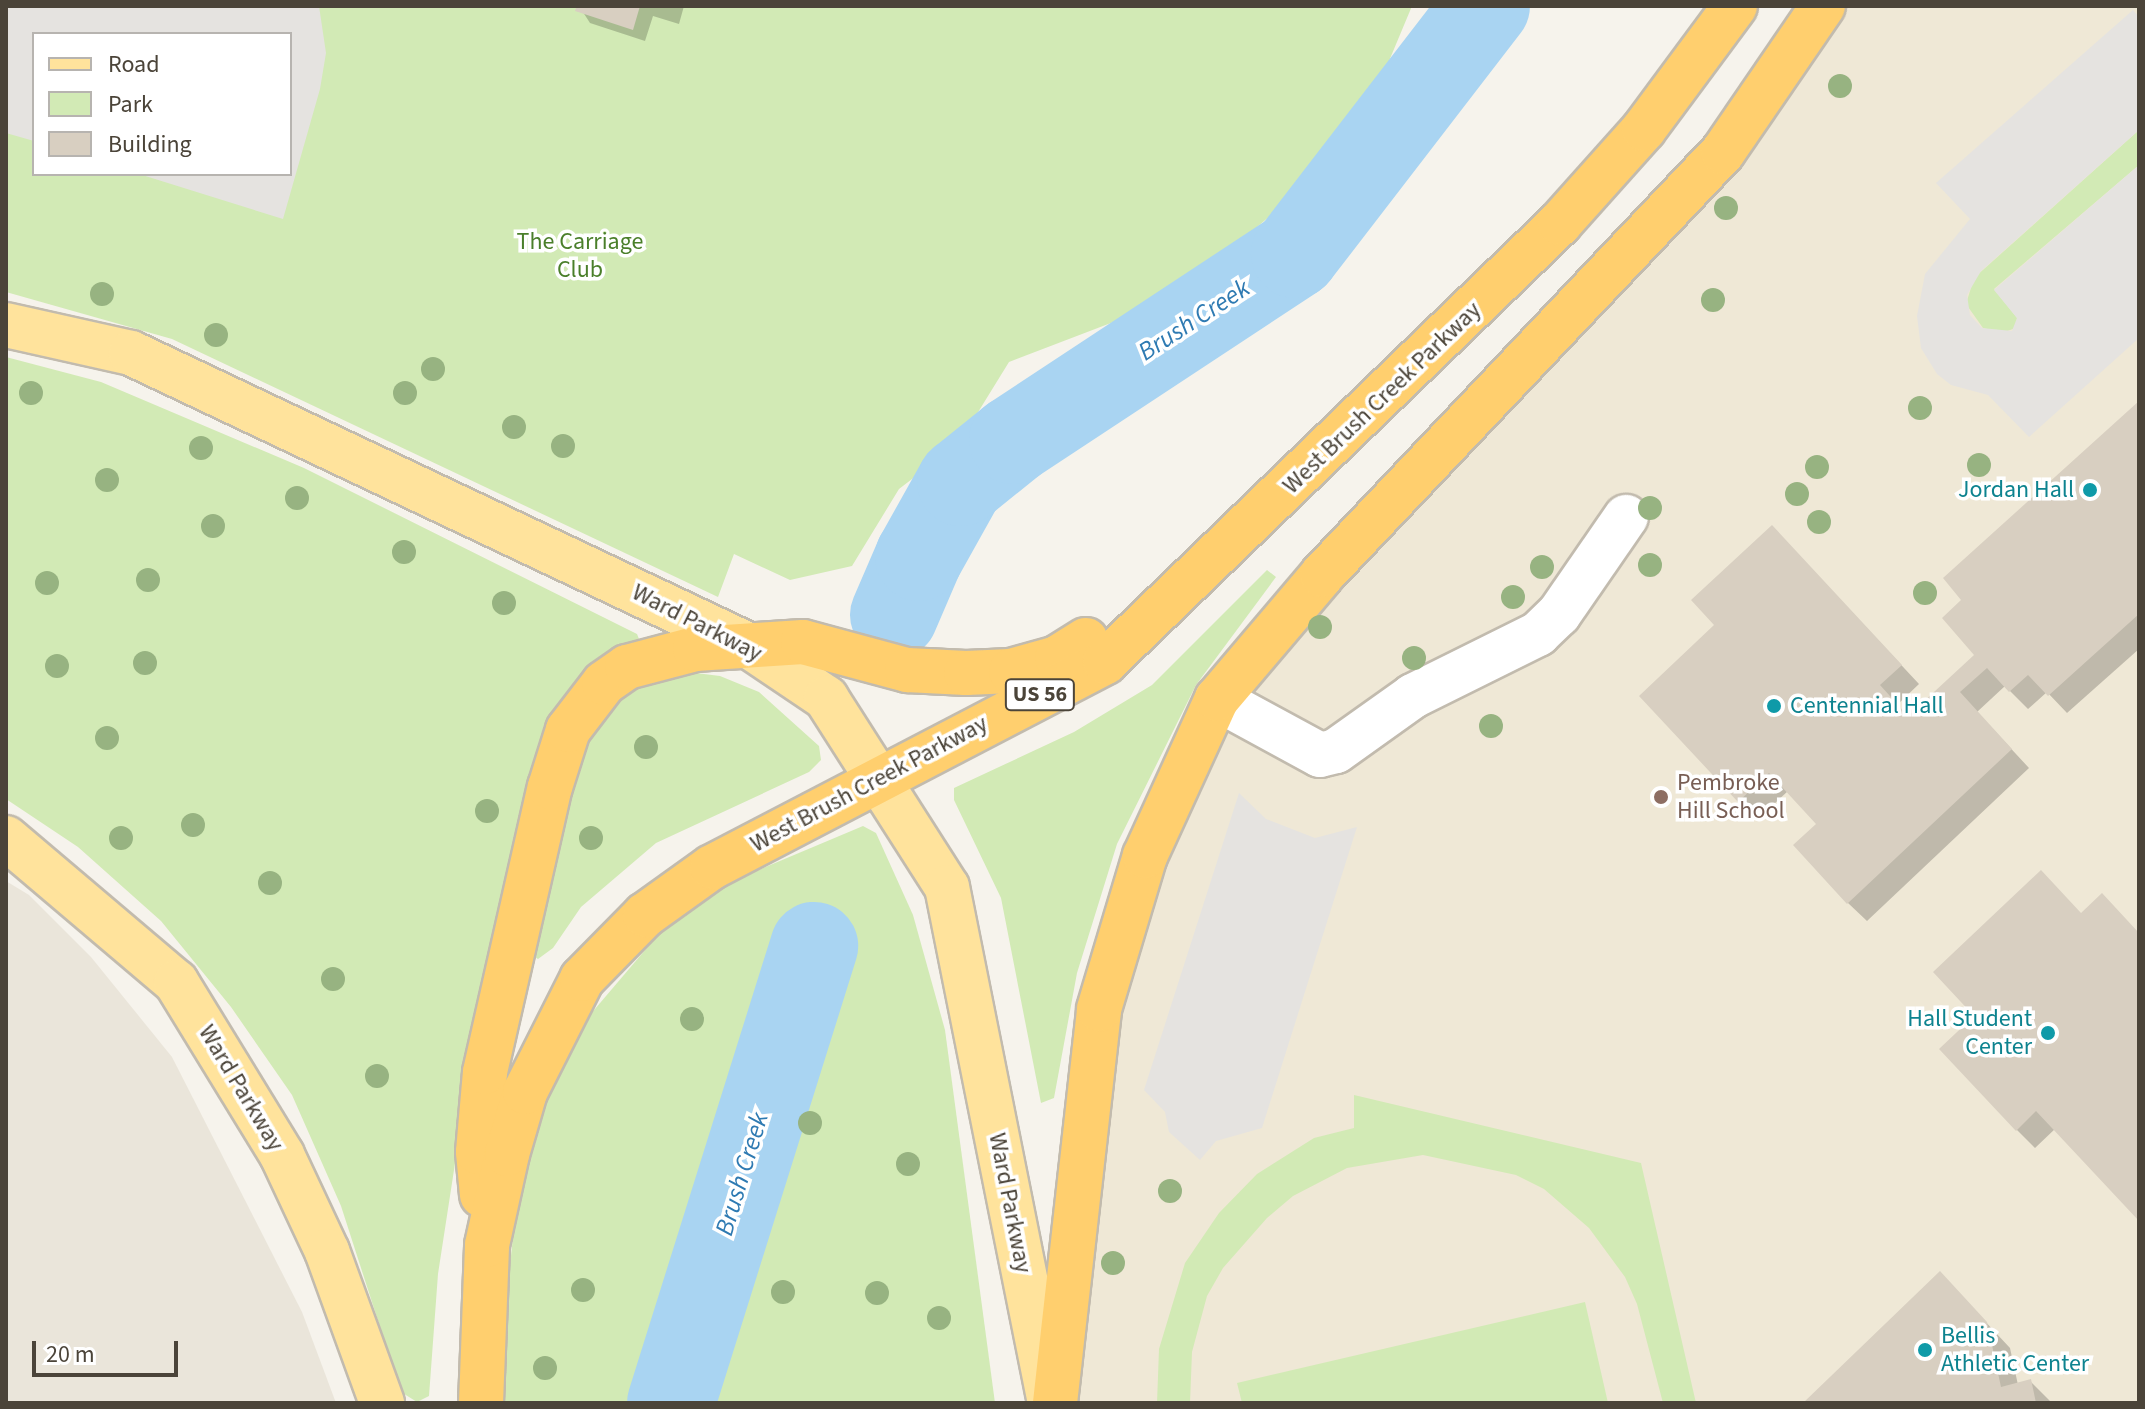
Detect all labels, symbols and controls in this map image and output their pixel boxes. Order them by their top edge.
legend [32,32,292,176]
text: Road [108,47,160,82]
text: Park [108,87,153,122]
text: Building [108,127,192,162]
park label: The Carriage Club [517,228,643,284]
water label: Brush Creek [1132,272,1256,368]
street label: West Brush Creek Parkway [1277,296,1487,500]
place label: Jordan Hall [1958,476,2074,504]
marker: Jordan Hall [2081,481,2099,499]
street label: Ward Parkway [627,578,767,668]
road number: US 56 [1004,677,1076,713]
place label: Centennial Hall [1790,692,1944,720]
marker: Centennial Hall [1765,697,1783,715]
street label: West Brush Creek Parkway [746,709,992,859]
place label: Pembroke Hill School [1677,769,1785,825]
marker: Pembroke Hill School [1652,788,1670,806]
place label: Hall Student Center [1907,1005,2032,1061]
street label: Ward Parkway [192,1020,290,1156]
marker: Hall Student Center [2039,1024,2057,1042]
water label: Brush Creek [709,1109,775,1239]
street label: Ward Parkway [982,1131,1038,1275]
place label: Bellis Athletic Center [1941,1322,2089,1378]
scale bar [36,1325,182,1375]
text: 20 m [46,1337,95,1372]
marker: Bellis Athletic Center [1916,1341,1934,1359]

